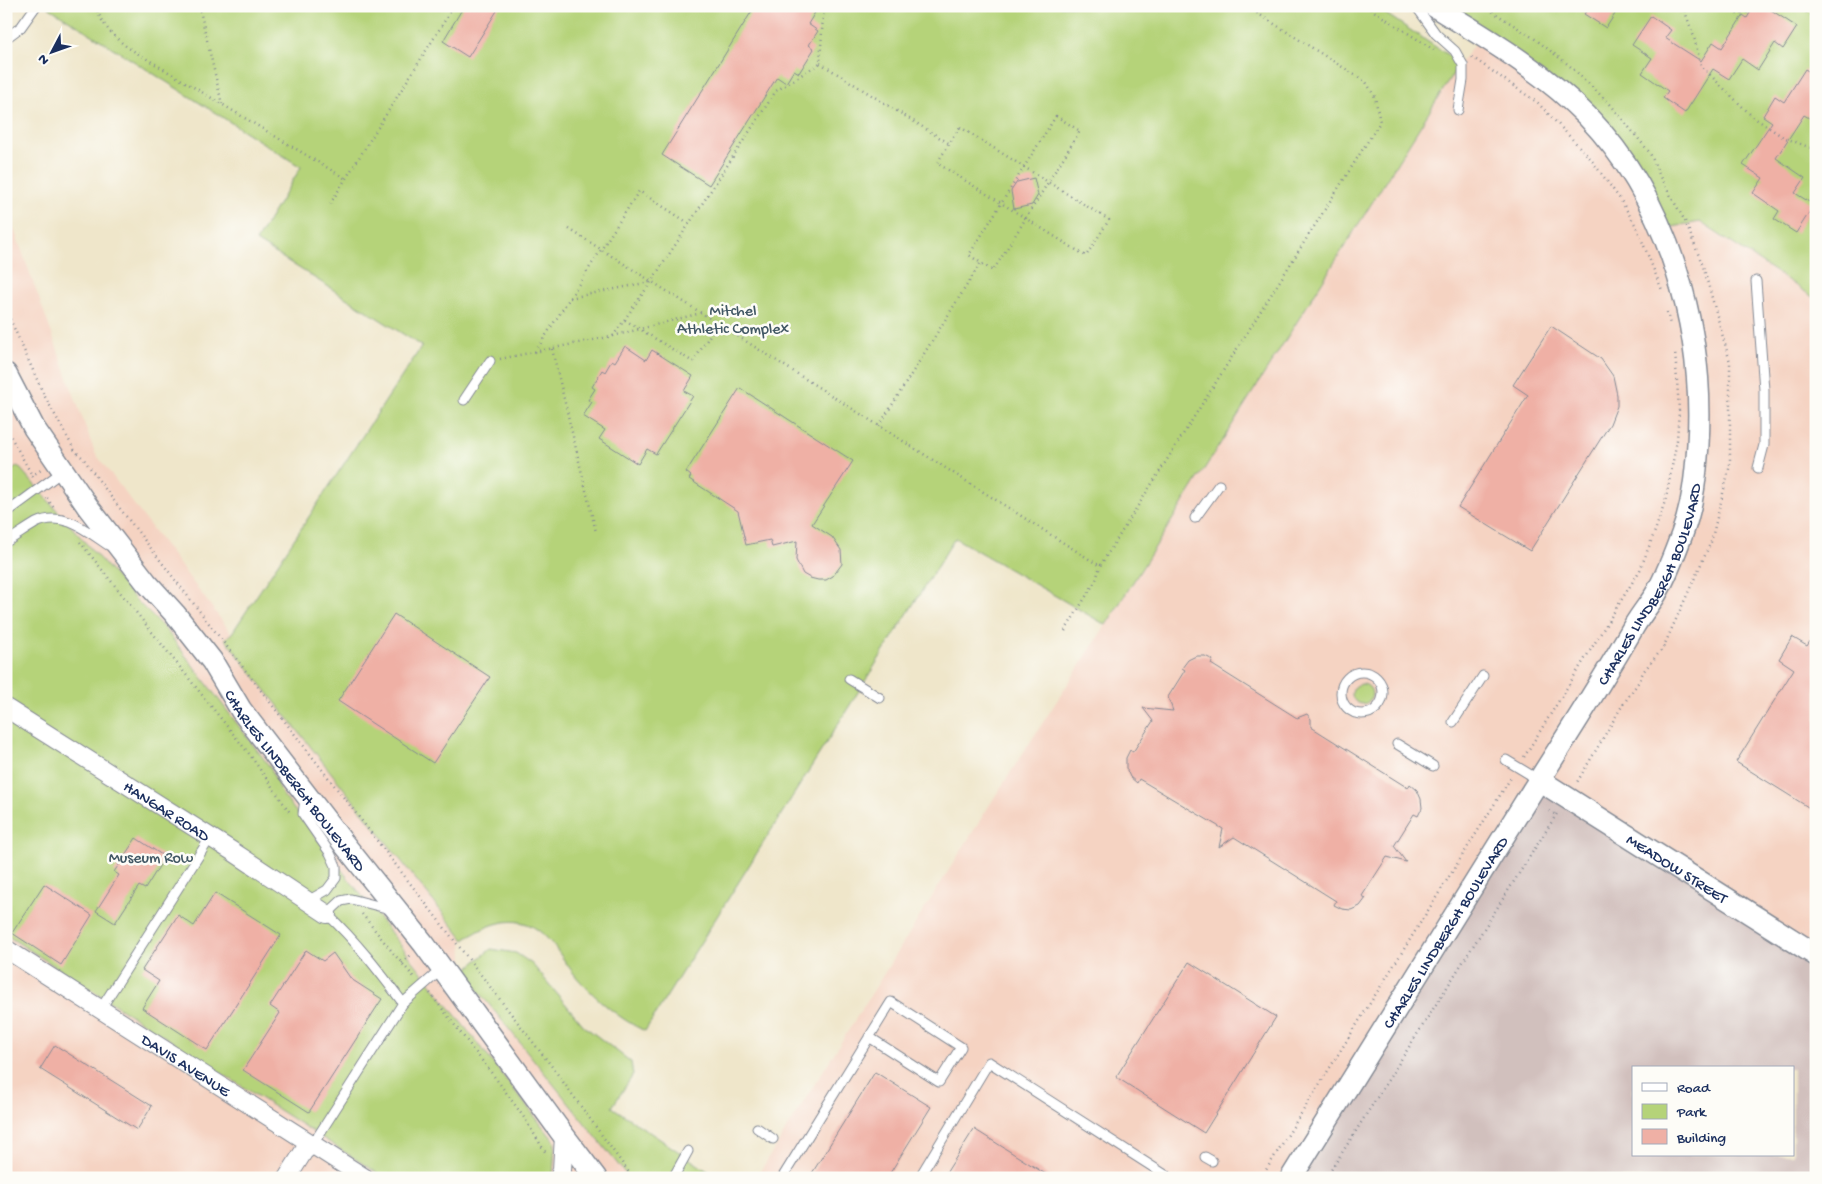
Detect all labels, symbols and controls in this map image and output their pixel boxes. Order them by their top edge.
north arrow [28,28,78,78]
text: N [35,50,53,68]
park label: Mitchel Athletic Complex [677,303,790,340]
street label: CHARLES LINDBERGH BOULEVARD [1595,482,1707,690]
street label: CHARLES LINDBERGH BOULEVARD [218,687,369,877]
street label: HANGAR ROAD [119,779,213,848]
street label: MEADOW STREET [1622,832,1731,910]
street label: CHARLES LINDBERGH BOULEVARD [1380,834,1515,1033]
park label: Museum Row [109,850,194,869]
street label: DAVIS AVENUE [136,1031,233,1103]
legend [1632,1066,1794,1156]
text: Road [1677,1080,1711,1098]
text: Park [1676,1104,1707,1122]
text: Building [1676,1130,1726,1148]

